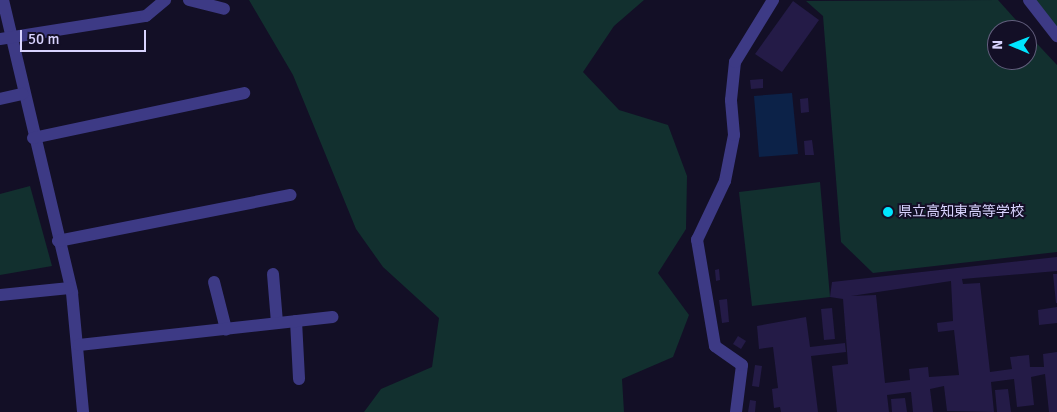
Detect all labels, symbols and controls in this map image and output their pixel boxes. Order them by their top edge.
scale bar [22,20,149,52]
north arrow [987,20,1037,70]
text: 50 m [28,30,59,48]
text: N [989,40,1006,50]
place label: 県立高知東高等学校 [898,204,1024,220]
marker: 県立高知東高等学校 [882,206,894,218]

